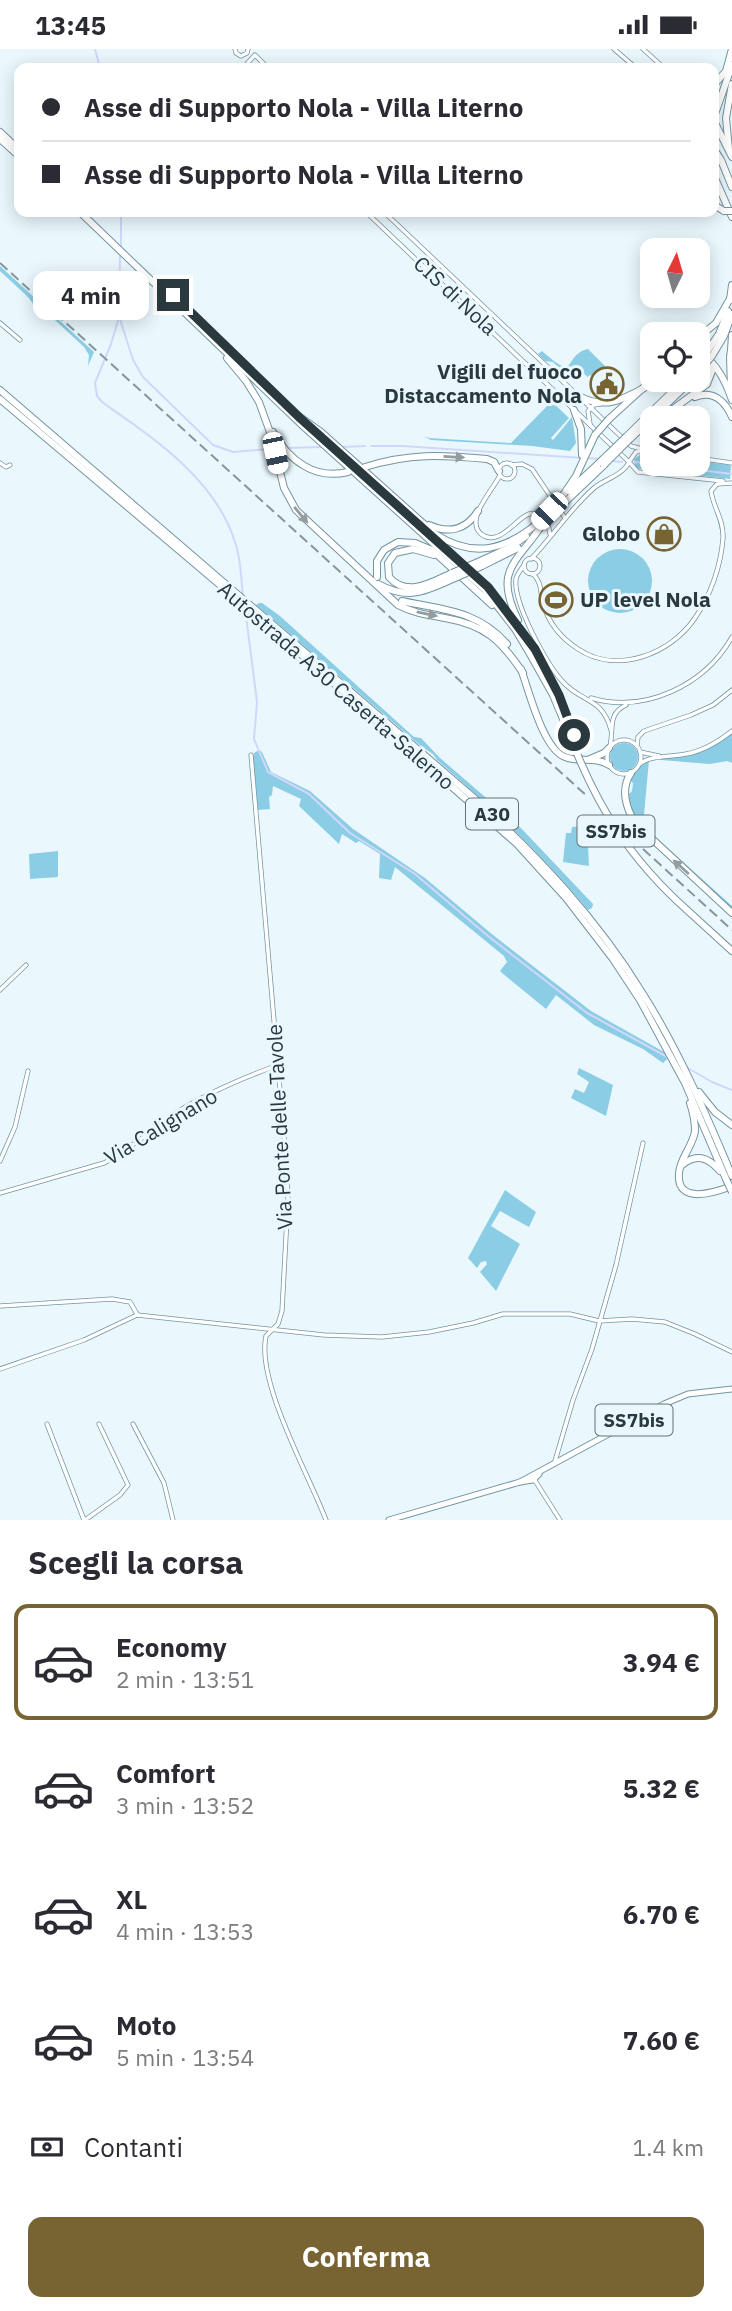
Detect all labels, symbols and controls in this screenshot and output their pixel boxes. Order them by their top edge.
text: 13:45 [35,8,106,42]
text: Asse di Supporto Nola - Villa Literno [84,90,523,124]
text: Asse di Supporto Nola - Villa Literno [84,157,523,191]
north arrow [640,238,710,308]
map controls [640,238,710,476]
street label: CIS di Nola [408,249,503,341]
callout: 4 min [33,271,148,319]
route end [157,279,189,311]
text: 4 min [61,280,121,310]
button: locate [640,322,710,392]
place label: Vigili del fuoco Distaccamento Nola [384,357,582,409]
public building icon: Vigili del fuoco Distaccamento Nola [588,365,626,403]
button: layers [640,406,710,476]
car [261,430,290,476]
one-way arrow [444,452,466,463]
car [527,489,572,533]
one-way arrow [293,506,309,524]
shop icon: Globo [645,515,683,553]
place label: Globo [582,519,640,547]
street label: Autostrada A30 Caserta-Salerno [212,575,461,796]
sports icon: UP level Nola [537,581,575,619]
place label: UP level Nola [580,585,711,613]
one-way arrow [416,609,438,620]
route start [558,719,590,751]
road number: A30 [466,799,518,829]
road number: SS7bis [578,815,654,846]
one-way arrow [673,860,690,875]
street label: Via Ponte delle Tavole [260,1023,298,1231]
street label: Via Calignano [99,1081,222,1171]
road number: SS7bis [596,1405,672,1435]
text: Scegli la corsa [28,1541,244,1583]
text: Economy [116,1630,227,1664]
icon: car [32,1631,95,1694]
text: 3.94 € [623,1645,700,1679]
text: 2 min · 13:51 [116,1664,254,1694]
text: Comfort [116,1756,215,1790]
icon: car [32,1757,95,1820]
text: 5.32 € [623,1771,700,1805]
text: 3 min · 13:52 [116,1790,254,1820]
text: XL [116,1882,147,1916]
icon: car [32,1883,95,1946]
text: 6.70 € [623,1897,700,1931]
text: 4 min · 13:53 [116,1916,254,1946]
text: Moto [116,2008,176,2042]
icon: car [32,2009,95,2072]
text: 7.60 € [623,2023,700,2057]
text: 5 min · 13:54 [116,2042,254,2072]
icon: cash [28,2128,66,2166]
text: Contanti [84,2130,183,2164]
text: 1.4 km [633,2132,704,2162]
button: Conferma [28,2217,704,2297]

